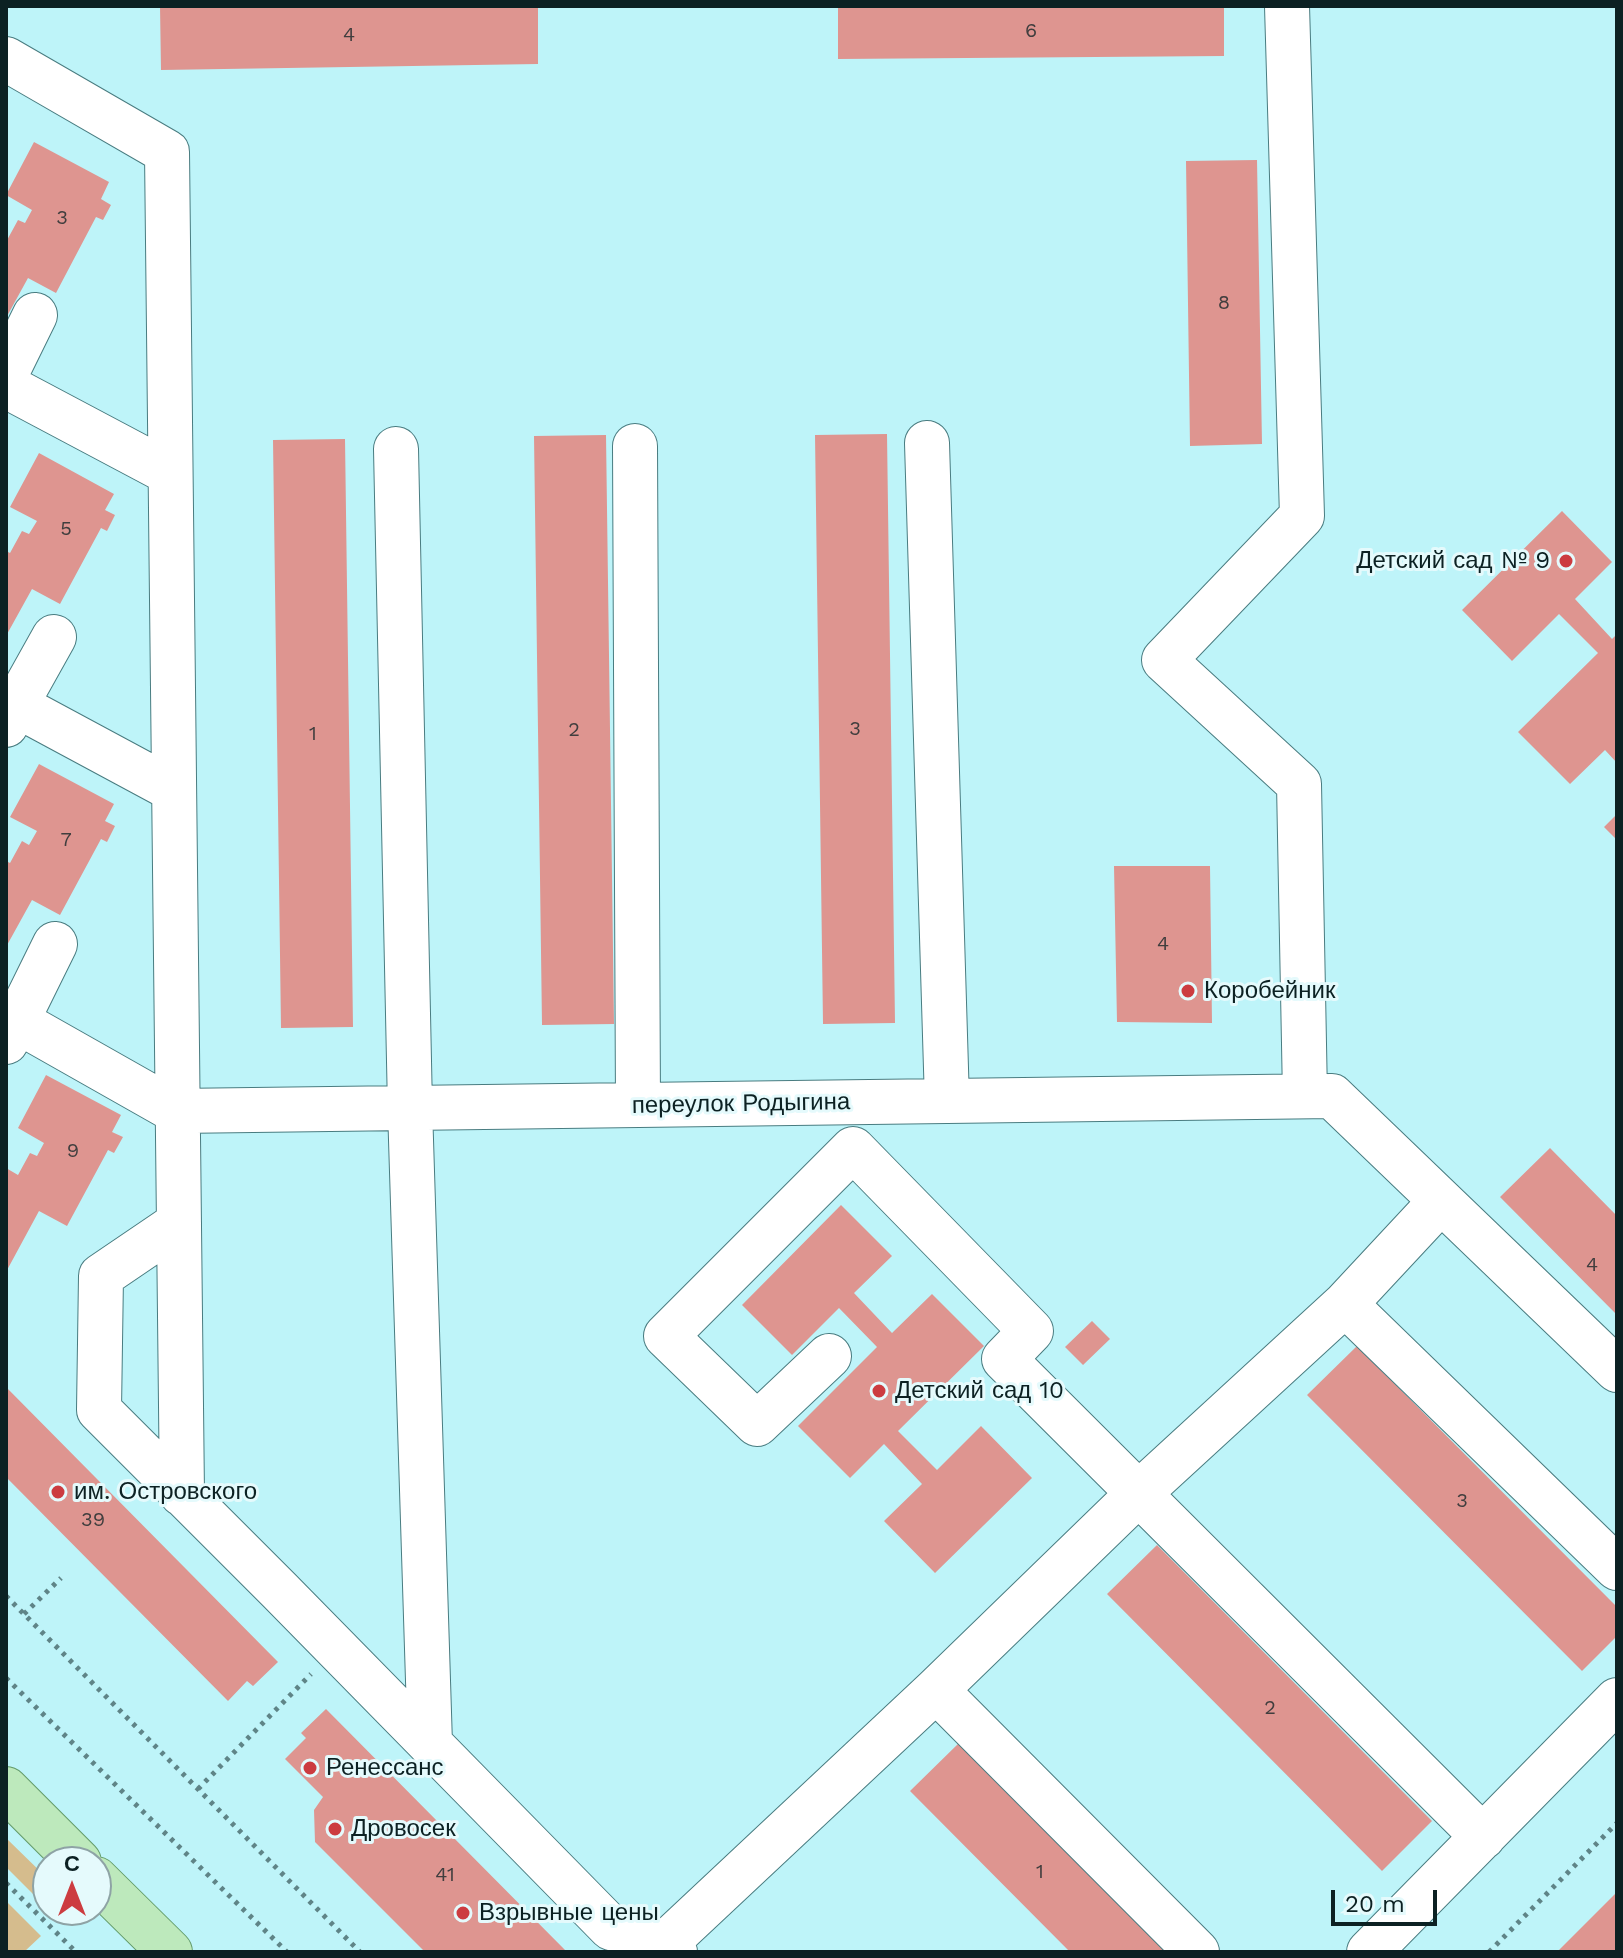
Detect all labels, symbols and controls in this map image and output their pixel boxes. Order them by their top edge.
house number: 6 [1025,19,1037,43]
house number: 4 [343,23,355,47]
house number: 3 [56,206,68,230]
house number: 8 [1218,291,1230,315]
house number: 5 [60,517,72,541]
place label: Детский сад № 9 [1356,547,1550,575]
marker: Детский сад № 9 [1557,552,1575,570]
house number: 3 [849,717,861,741]
house number: 2 [568,718,580,742]
house number: 1 [309,722,317,746]
house number: 7 [60,828,72,852]
house number: 4 [1157,932,1169,956]
place label: Коробейник [1204,977,1335,1005]
marker: Коробейник [1179,982,1197,1000]
street label: переулок Родыгина [632,1088,850,1120]
house number: 9 [67,1139,79,1163]
house number: 4 [1586,1253,1598,1277]
place label: Детский сад 10 [895,1377,1064,1405]
marker: Детский сад 10 [870,1382,888,1400]
place label: им. Островского [74,1478,257,1506]
marker: им. Островского [49,1483,67,1501]
house number: 3 [1456,1489,1468,1513]
house number: 39 [81,1508,105,1532]
house number: 2 [1264,1696,1276,1720]
place label: Ренессанс [326,1754,444,1782]
marker: Ренессанс [301,1759,319,1777]
place label: Дровосек [351,1815,456,1843]
marker: Дровосек [326,1820,344,1838]
north arrow [32,1846,112,1926]
text: С [64,1851,80,1876]
house number: 1 [1036,1860,1044,1884]
house number: 41 [435,1863,455,1887]
scale bar [1335,1874,1441,1924]
text: 20 m [1345,1890,1405,1918]
place label: Взрывные цены [479,1899,659,1927]
marker: Взрывные цены [454,1904,472,1922]

